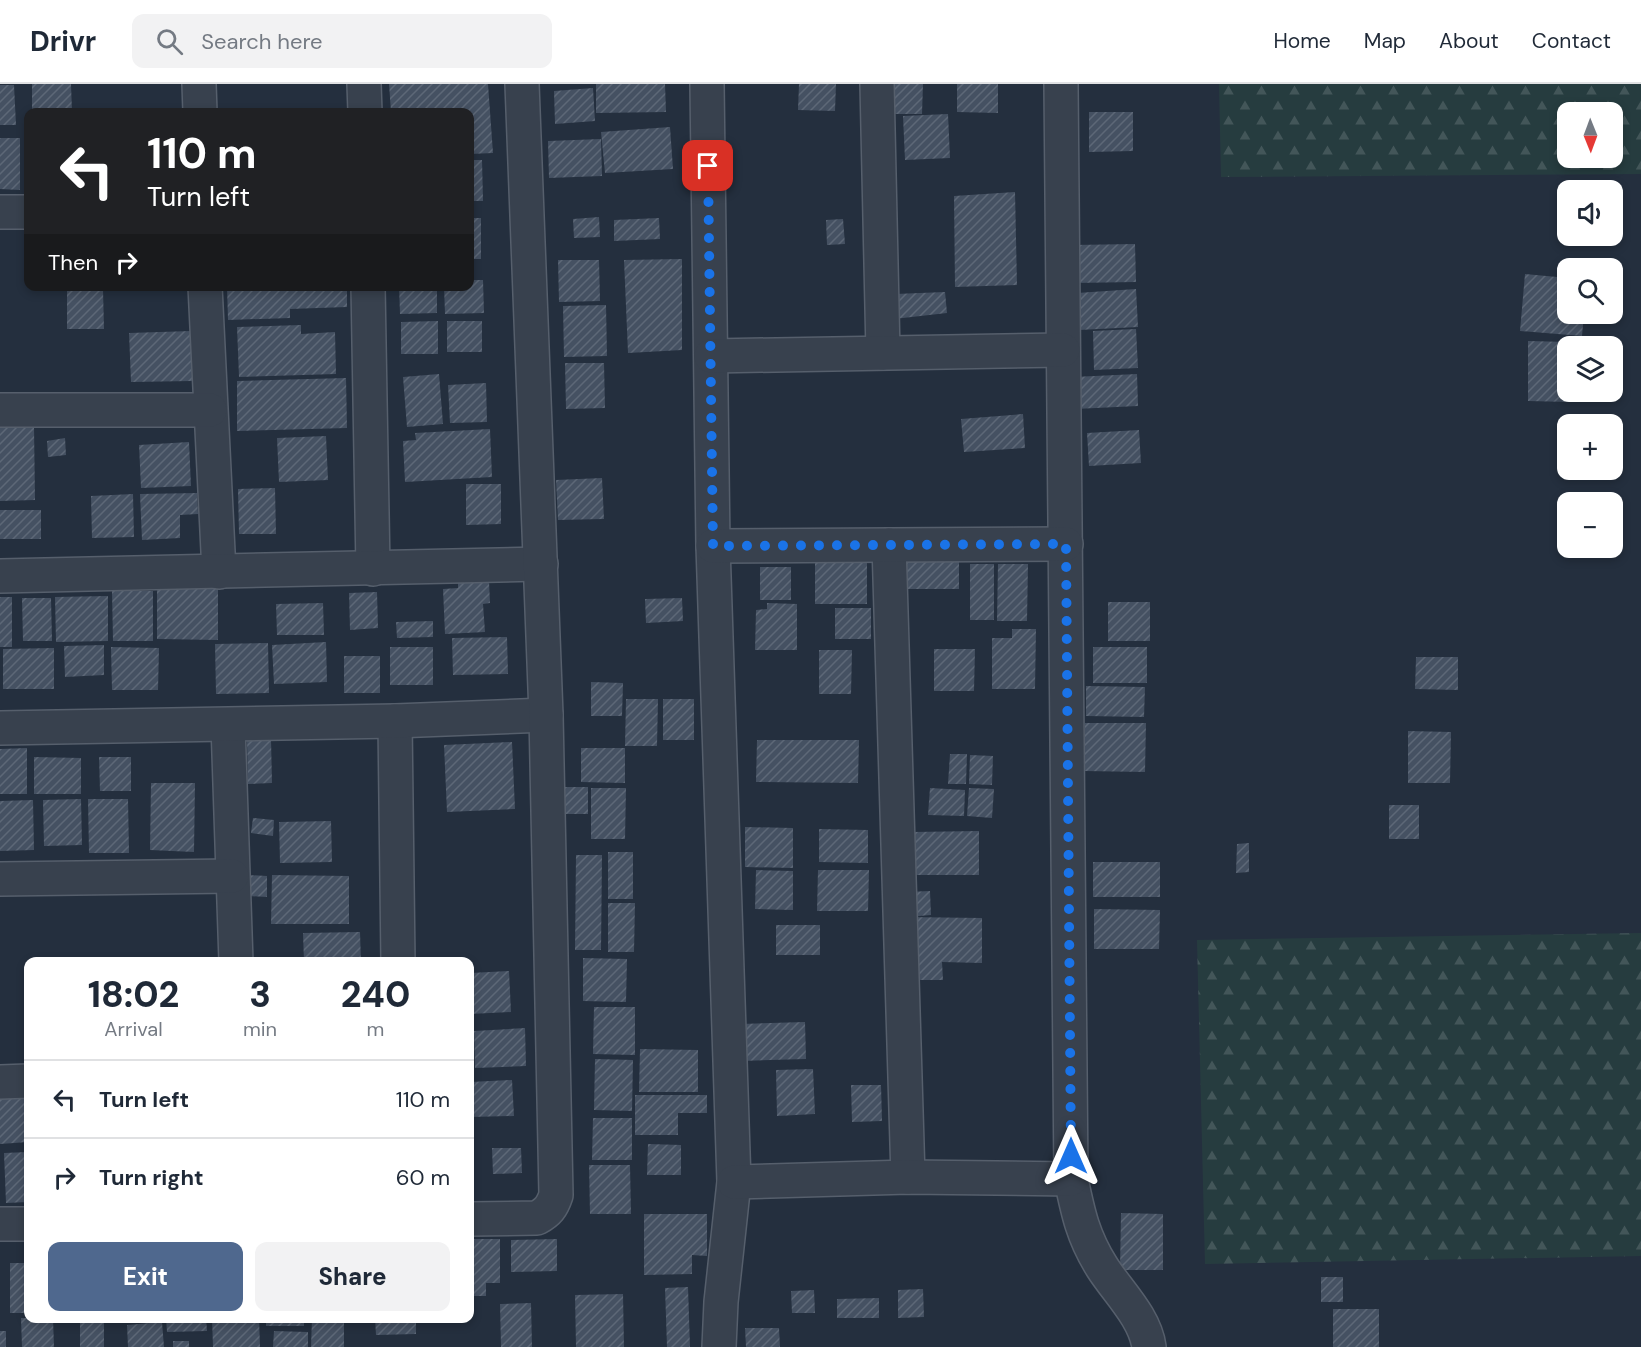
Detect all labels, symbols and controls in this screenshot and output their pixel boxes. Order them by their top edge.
search box [132,14,552,68]
text: Drivr [30,23,96,60]
icon: search [153,25,186,58]
text: Search here [201,27,323,56]
text: Home [1273,27,1331,55]
text: Map [1364,27,1406,55]
text: About [1439,27,1499,55]
text: Contact [1532,27,1611,55]
north arrow [1557,102,1623,168]
map controls [1557,102,1623,558]
text: 110 m [147,126,257,181]
icon: left [48,132,126,210]
pin [682,140,733,191]
icon: arrive [691,149,724,182]
text: Turn left [147,179,250,214]
button: sound [1557,180,1623,246]
icon: right [110,246,143,279]
text: Then [48,248,98,277]
button: search [1557,258,1623,324]
button: layers [1557,336,1623,402]
button: + [1557,414,1623,480]
button: − [1557,492,1623,558]
text: 18:02 [88,971,179,1018]
text: 3 [249,971,271,1018]
text: 240 [341,971,410,1018]
text: Arrival [104,1016,163,1042]
text: min [243,1016,277,1042]
text: m [367,1016,384,1042]
icon: left [48,1083,81,1116]
text: Turn left [99,1085,189,1114]
text: 110 m [396,1085,450,1114]
position arrow [1039,1124,1103,1188]
icon: right [48,1161,81,1194]
text: Turn right [99,1163,204,1192]
text: 60 m [396,1163,450,1192]
button: Exit [48,1242,243,1311]
button: Share [255,1242,450,1311]

